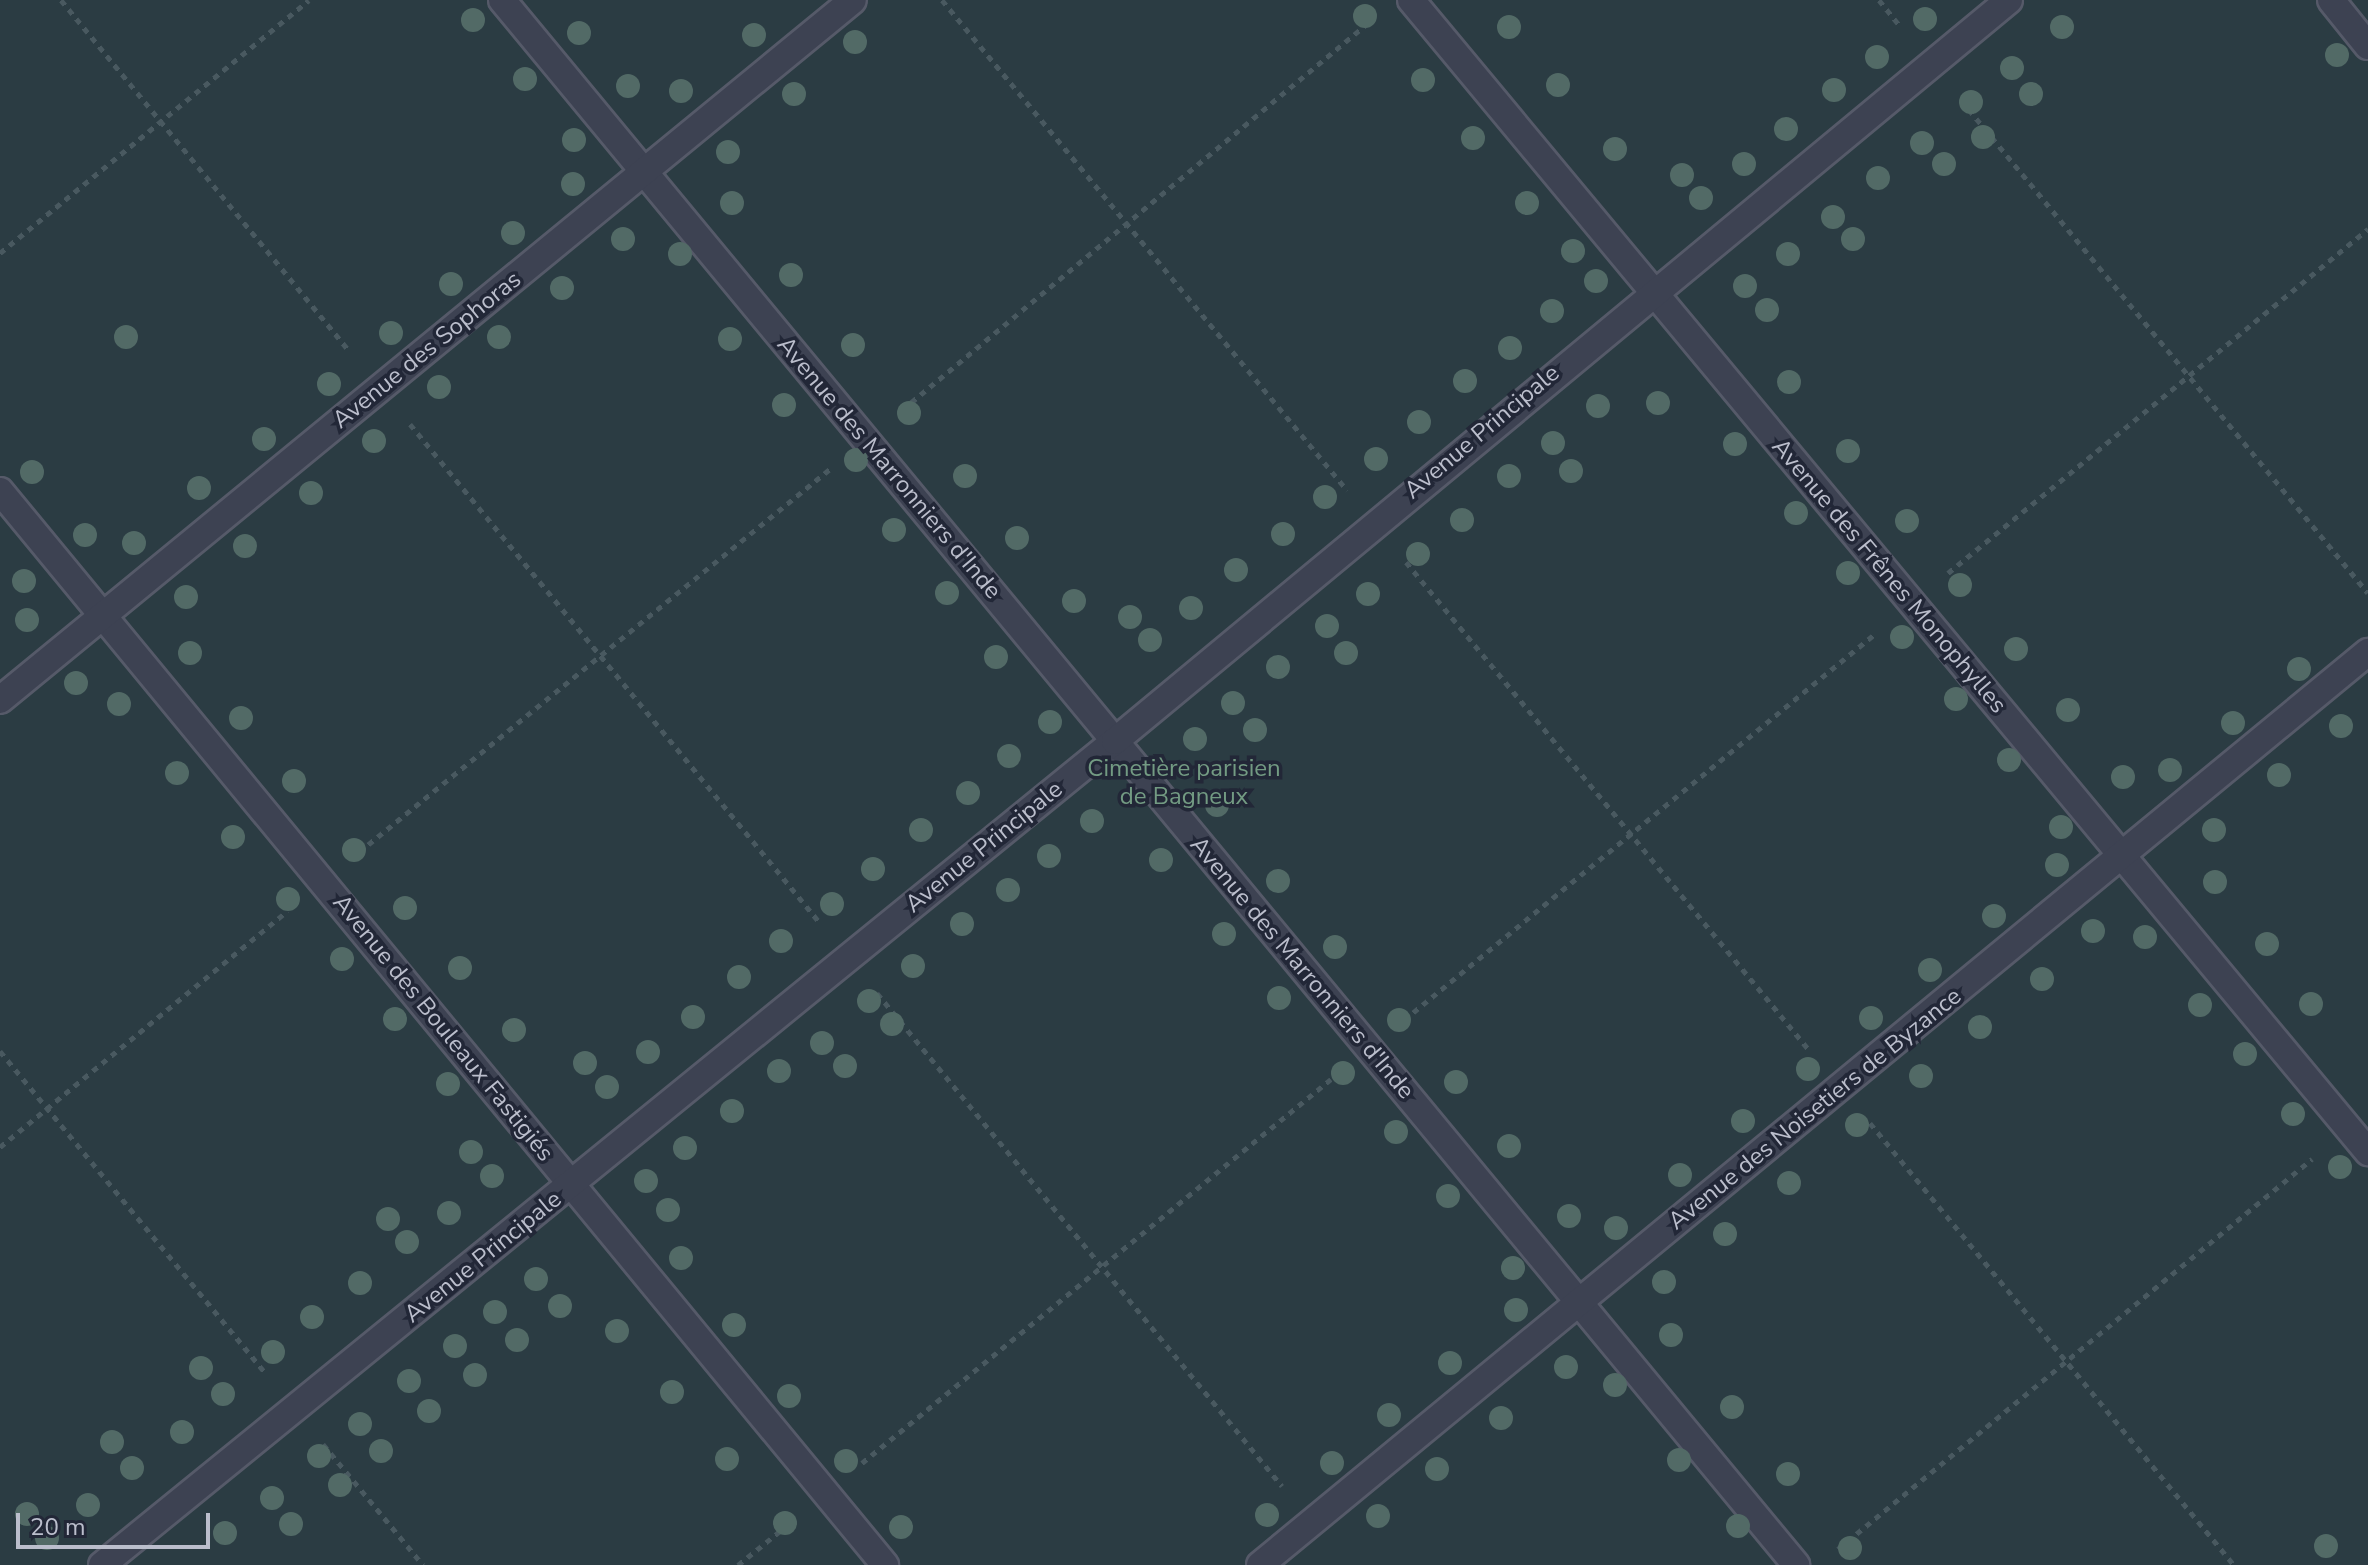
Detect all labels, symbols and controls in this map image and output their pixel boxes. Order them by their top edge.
street label: Avenue des Sophoras [327,265,527,435]
street label: Avenue des Marronniers d'Inde [771,331,1007,605]
street label: Avenue Principale [1399,359,1565,505]
street label: Avenue des Frênes Monophylles [1766,433,2012,719]
park label: Cimetière parisien de Bagneux [1087,755,1281,811]
street label: Avenue Principale [900,775,1068,919]
street label: Avenue des Marronniers d'Inde [1184,831,1420,1105]
street label: Avenue des Bouleaux Fastigiés [326,889,560,1167]
street label: Avenue des Noisetiers de Byzance [1663,982,1967,1236]
street label: Avenue Principale [399,1185,567,1329]
scale bar [20,1497,214,1547]
text: 20 m [30,1511,86,1543]

